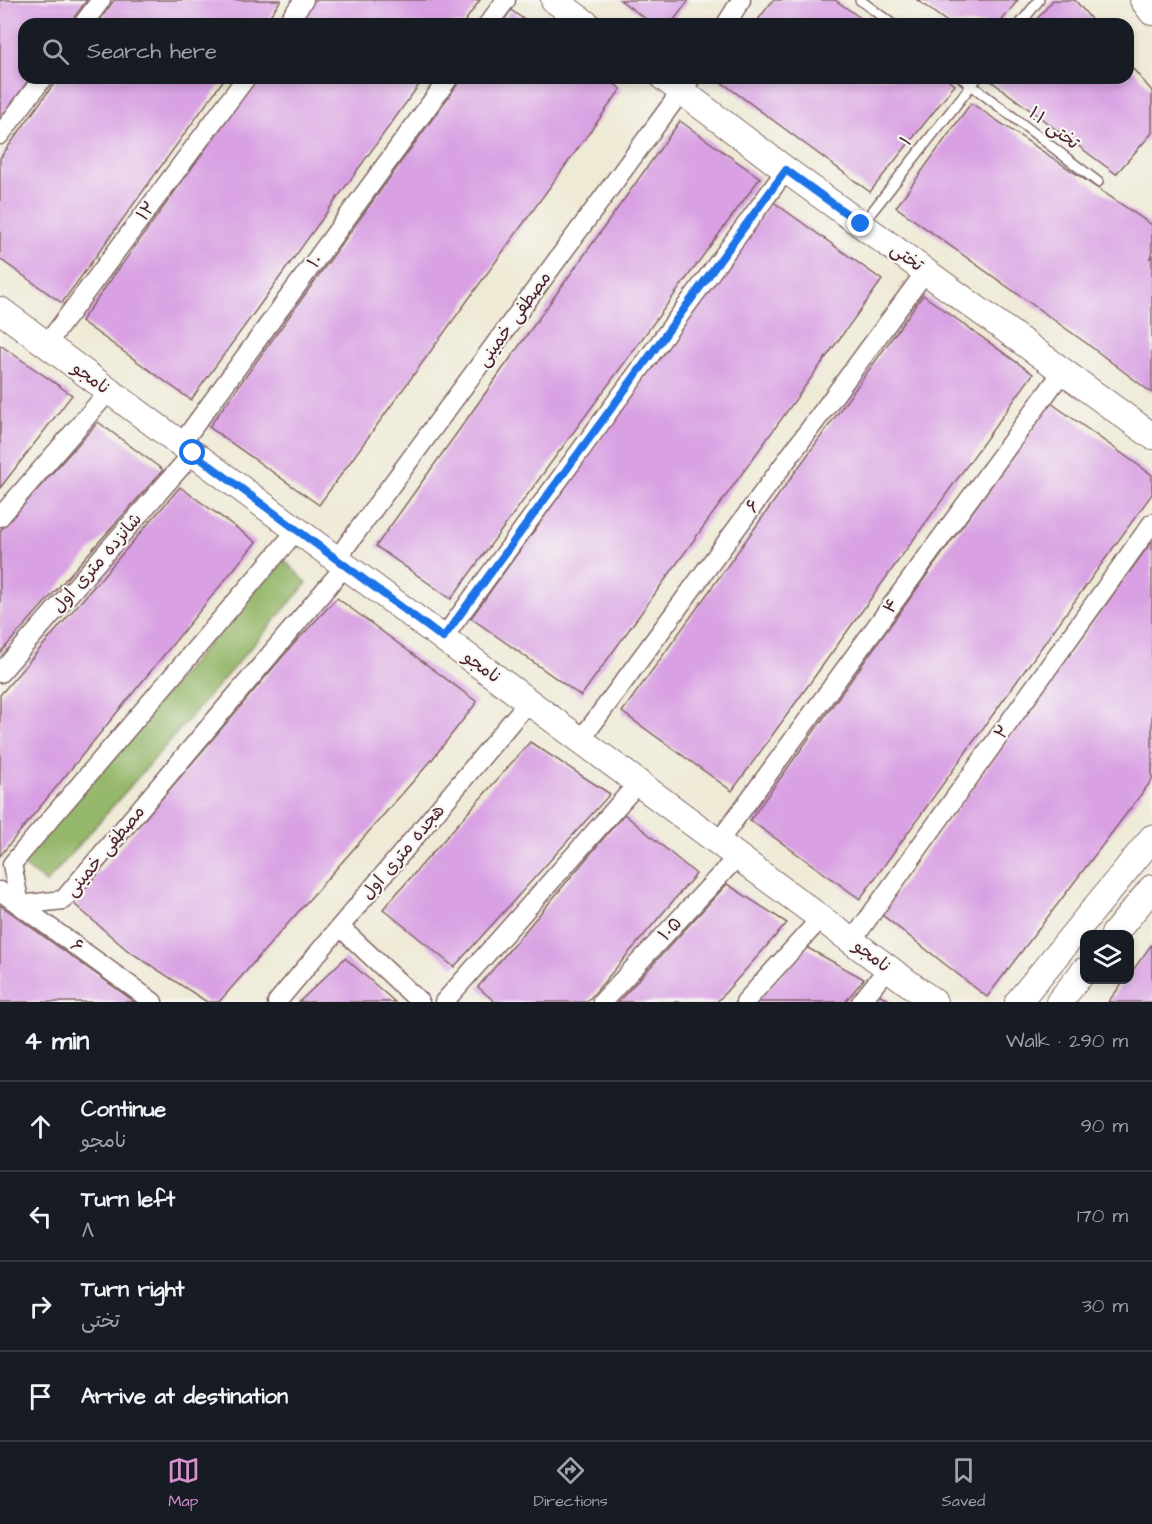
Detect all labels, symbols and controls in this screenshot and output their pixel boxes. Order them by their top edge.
search box [18,18,1134,84]
icon: search [39,35,72,68]
text: Search here [87,36,217,67]
street label: تختی ۱.۱ [1023,101,1085,156]
street label: ۱ [894,131,918,151]
street label: ۱۲ [130,196,162,226]
route end [847,210,873,236]
street label: تختی [885,237,929,278]
street label: ۱۰ [301,249,329,273]
street label: مصطفی خمینی [471,266,557,372]
street label: نامجو [66,355,115,400]
route start [179,439,205,465]
street label: ۶ [740,494,766,518]
street label: شانزده متری اول [46,507,148,619]
street label: ۴ [877,593,905,619]
street label: نامجو [457,644,506,689]
street label: ۲ [988,720,1016,744]
street label: هجده متری اول [356,799,450,905]
street label: مصطفی خمینی [59,800,151,902]
street label: ۱۰۵ [652,911,688,947]
map controls [1080,930,1134,984]
button: layers [1080,930,1134,984]
street label: ۶ [65,933,89,959]
street label: نامجو [847,933,896,978]
text: 4 min [24,1023,89,1059]
text: Walk · 290 m [1006,1027,1128,1055]
text: Continue [81,1094,166,1125]
icon: ahead [24,1110,57,1143]
text: 90 m [1080,1112,1128,1140]
text: نامجو [81,1127,126,1155]
text: Turn left [81,1184,175,1215]
icon: left [24,1200,57,1233]
text: 170 m [1077,1202,1128,1230]
text: ۸ [81,1217,95,1245]
text: Turn right [81,1274,184,1305]
icon: right [24,1290,57,1323]
text: 30 m [1082,1292,1128,1320]
text: تختی [81,1307,120,1335]
icon: arrive [24,1380,57,1413]
text: Arrive at destination [81,1381,288,1412]
tab: Map [167,1454,200,1512]
tab: Directions [534,1454,608,1512]
tab: Saved [942,1454,985,1512]

